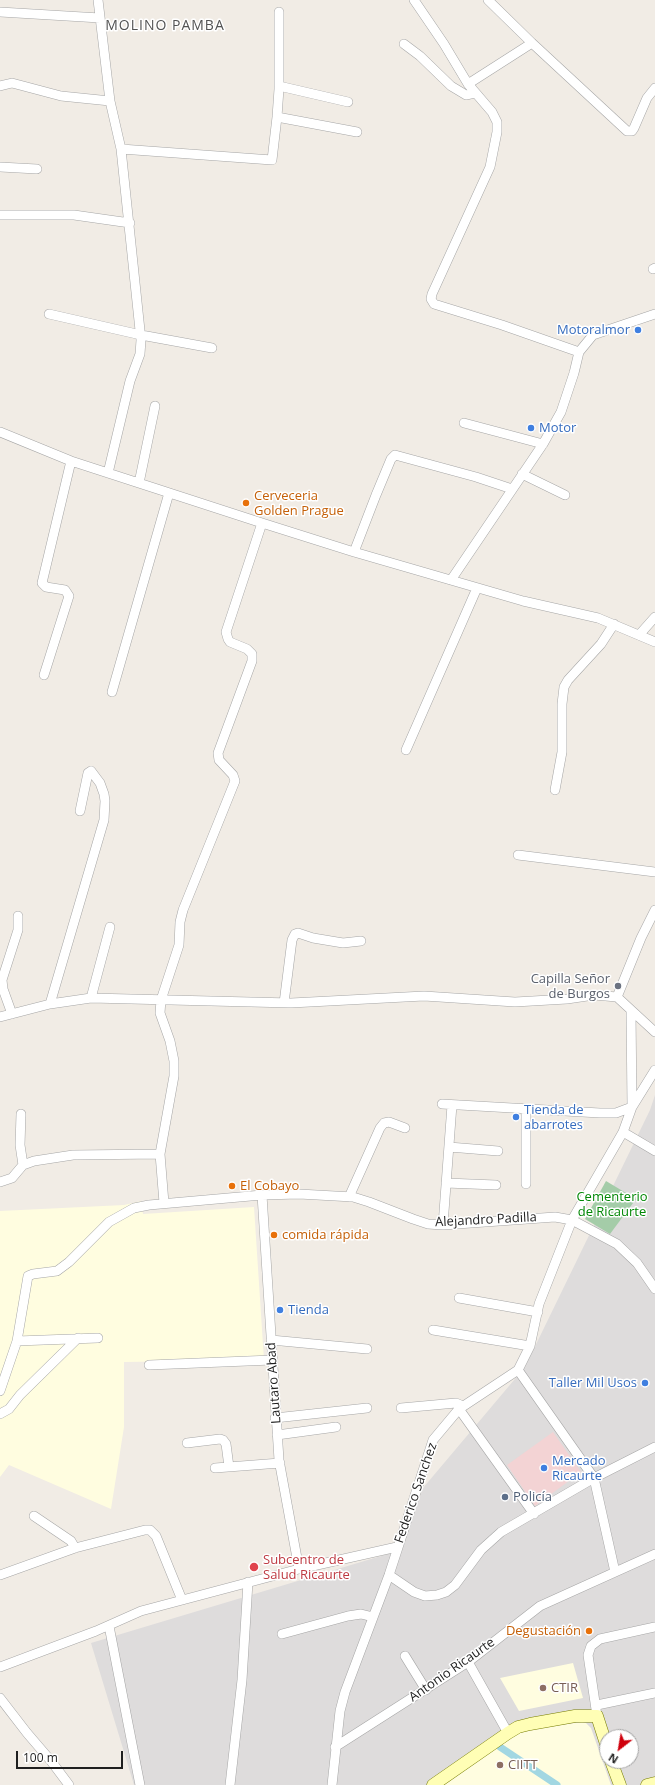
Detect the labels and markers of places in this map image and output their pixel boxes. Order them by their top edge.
place label: Motoralmor [557,322,630,338]
marker: Motoralmor [633,325,643,335]
place label: Motor [539,420,576,436]
marker: Motor [526,423,536,433]
place label: Cerveceria Golden Prague [254,488,344,519]
marker: Cerveceria Golden Prague [241,498,251,508]
place label: Capilla Señor de Burgos [531,971,610,1002]
marker: Capilla Señor de Burgos [613,981,623,991]
place label: Tienda de abarrotes [524,1102,584,1133]
marker: Tienda de abarrotes [511,1112,521,1122]
place label: El Cobayo [240,1178,299,1194]
marker: El Cobayo [227,1181,237,1191]
place label: comida rápida [282,1227,369,1243]
marker: comida rápida [269,1230,279,1240]
place label: Tienda [288,1302,329,1318]
marker: Tienda [275,1305,285,1315]
place label: Taller Mil Usos [549,1375,637,1391]
marker: Taller Mil Usos [640,1378,650,1388]
place label: Mercado Ricaurte [552,1453,606,1484]
marker: Mercado Ricaurte [539,1463,549,1473]
place label: Policía [513,1489,552,1505]
marker: Policía [500,1492,510,1502]
place label: Subcentro de Salud Ricaurte [263,1552,350,1583]
marker: Subcentro de Salud Ricaurte [248,1561,260,1573]
place label: Degustación [506,1623,581,1639]
marker: Degustación [584,1626,594,1636]
place label: CTIR [551,1680,578,1696]
marker: CTIR [538,1683,548,1693]
place label: CIITT [508,1757,538,1773]
marker: CIITT [495,1760,505,1770]

